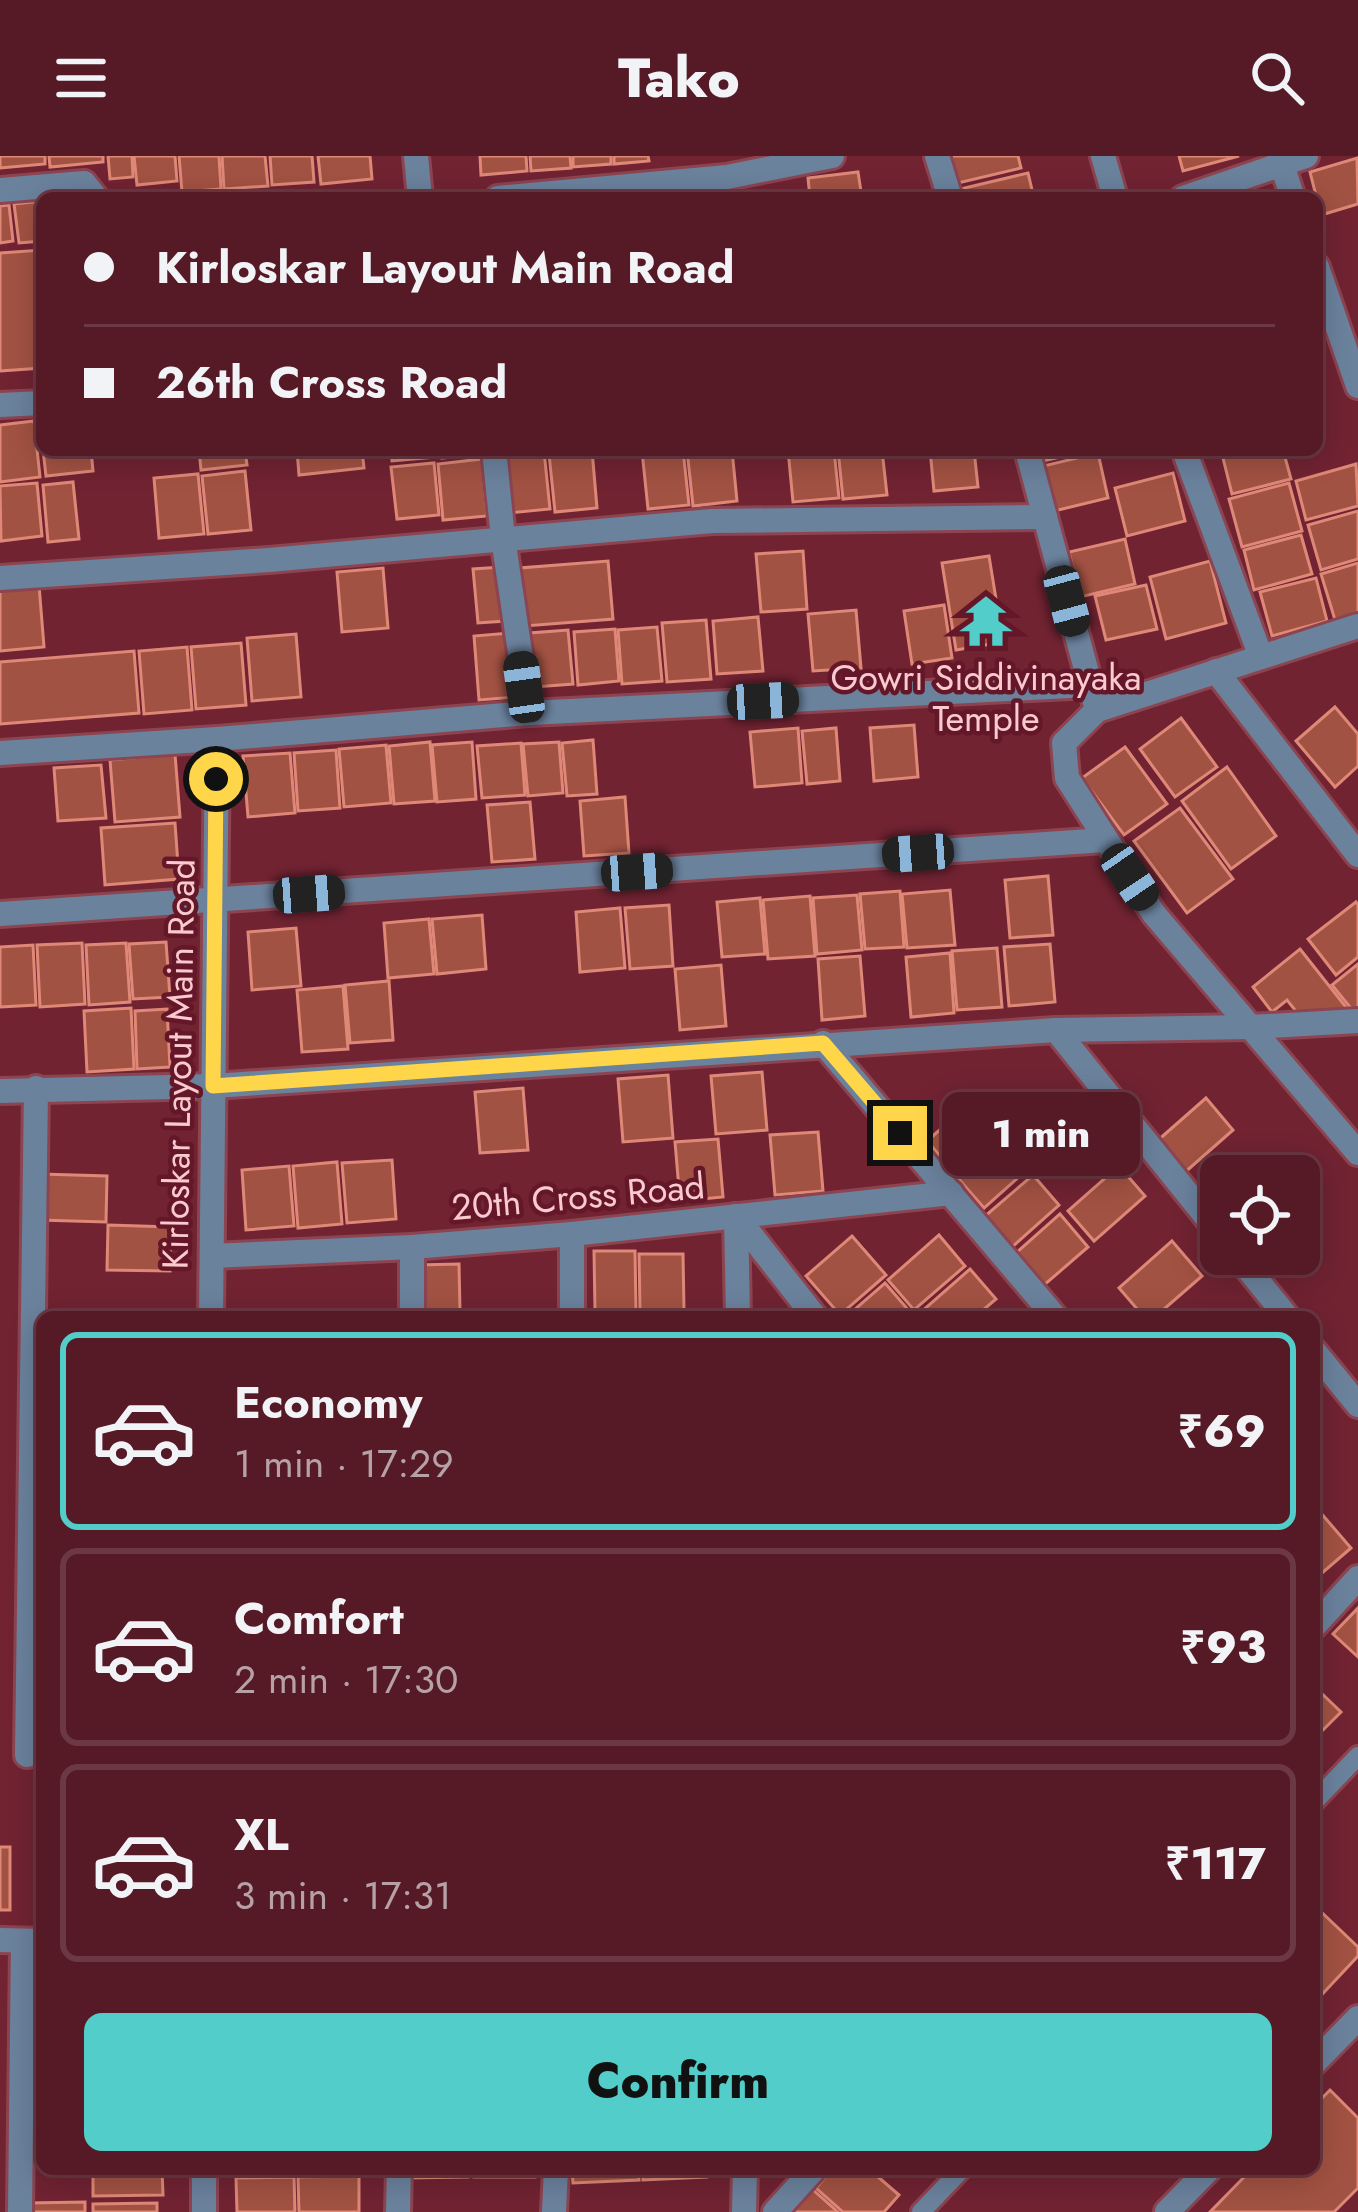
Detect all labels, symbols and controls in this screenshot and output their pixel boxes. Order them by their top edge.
text: Tako [618,39,740,117]
icon: menu [48,45,114,111]
icon: search [1244,45,1310,111]
text: Kirloskar Layout Main Road [156,235,734,300]
text: 26th Cross Road [156,350,507,415]
car [1040,562,1094,640]
temple icon: Gowri Siddivinayaka Temple [957,592,1015,650]
car [501,649,547,725]
place label: Gowri Siddivinayaka Temple [830,651,1142,744]
car [726,681,800,721]
route start [189,752,243,806]
car [881,833,955,873]
car [1095,837,1165,917]
car [600,852,674,892]
street label: Kirloskar Layout Main Road [148,858,208,1270]
car [272,874,346,914]
callout: 1 min [942,1091,1140,1175]
text: 1 min [992,1105,1090,1162]
route end [873,1106,927,1160]
map controls [1200,1155,1320,1275]
button: locate [1200,1155,1320,1275]
street label: 20th Cross Road [449,1159,707,1233]
text: Economy [234,1370,422,1435]
icon: car [90,1377,198,1485]
text: ₹69 [1178,1399,1266,1464]
text: 1 min · 17:29 [234,1435,454,1492]
text: Comfort [234,1586,404,1651]
icon: car [90,1593,198,1701]
text: ₹93 [1180,1615,1266,1680]
text: 2 min · 17:30 [234,1651,458,1708]
text: XL [234,1802,289,1867]
icon: car [90,1809,198,1917]
text: ₹117 [1165,1831,1266,1896]
text: 3 min · 17:31 [234,1867,452,1924]
button: Confirm [84,2013,1272,2151]

